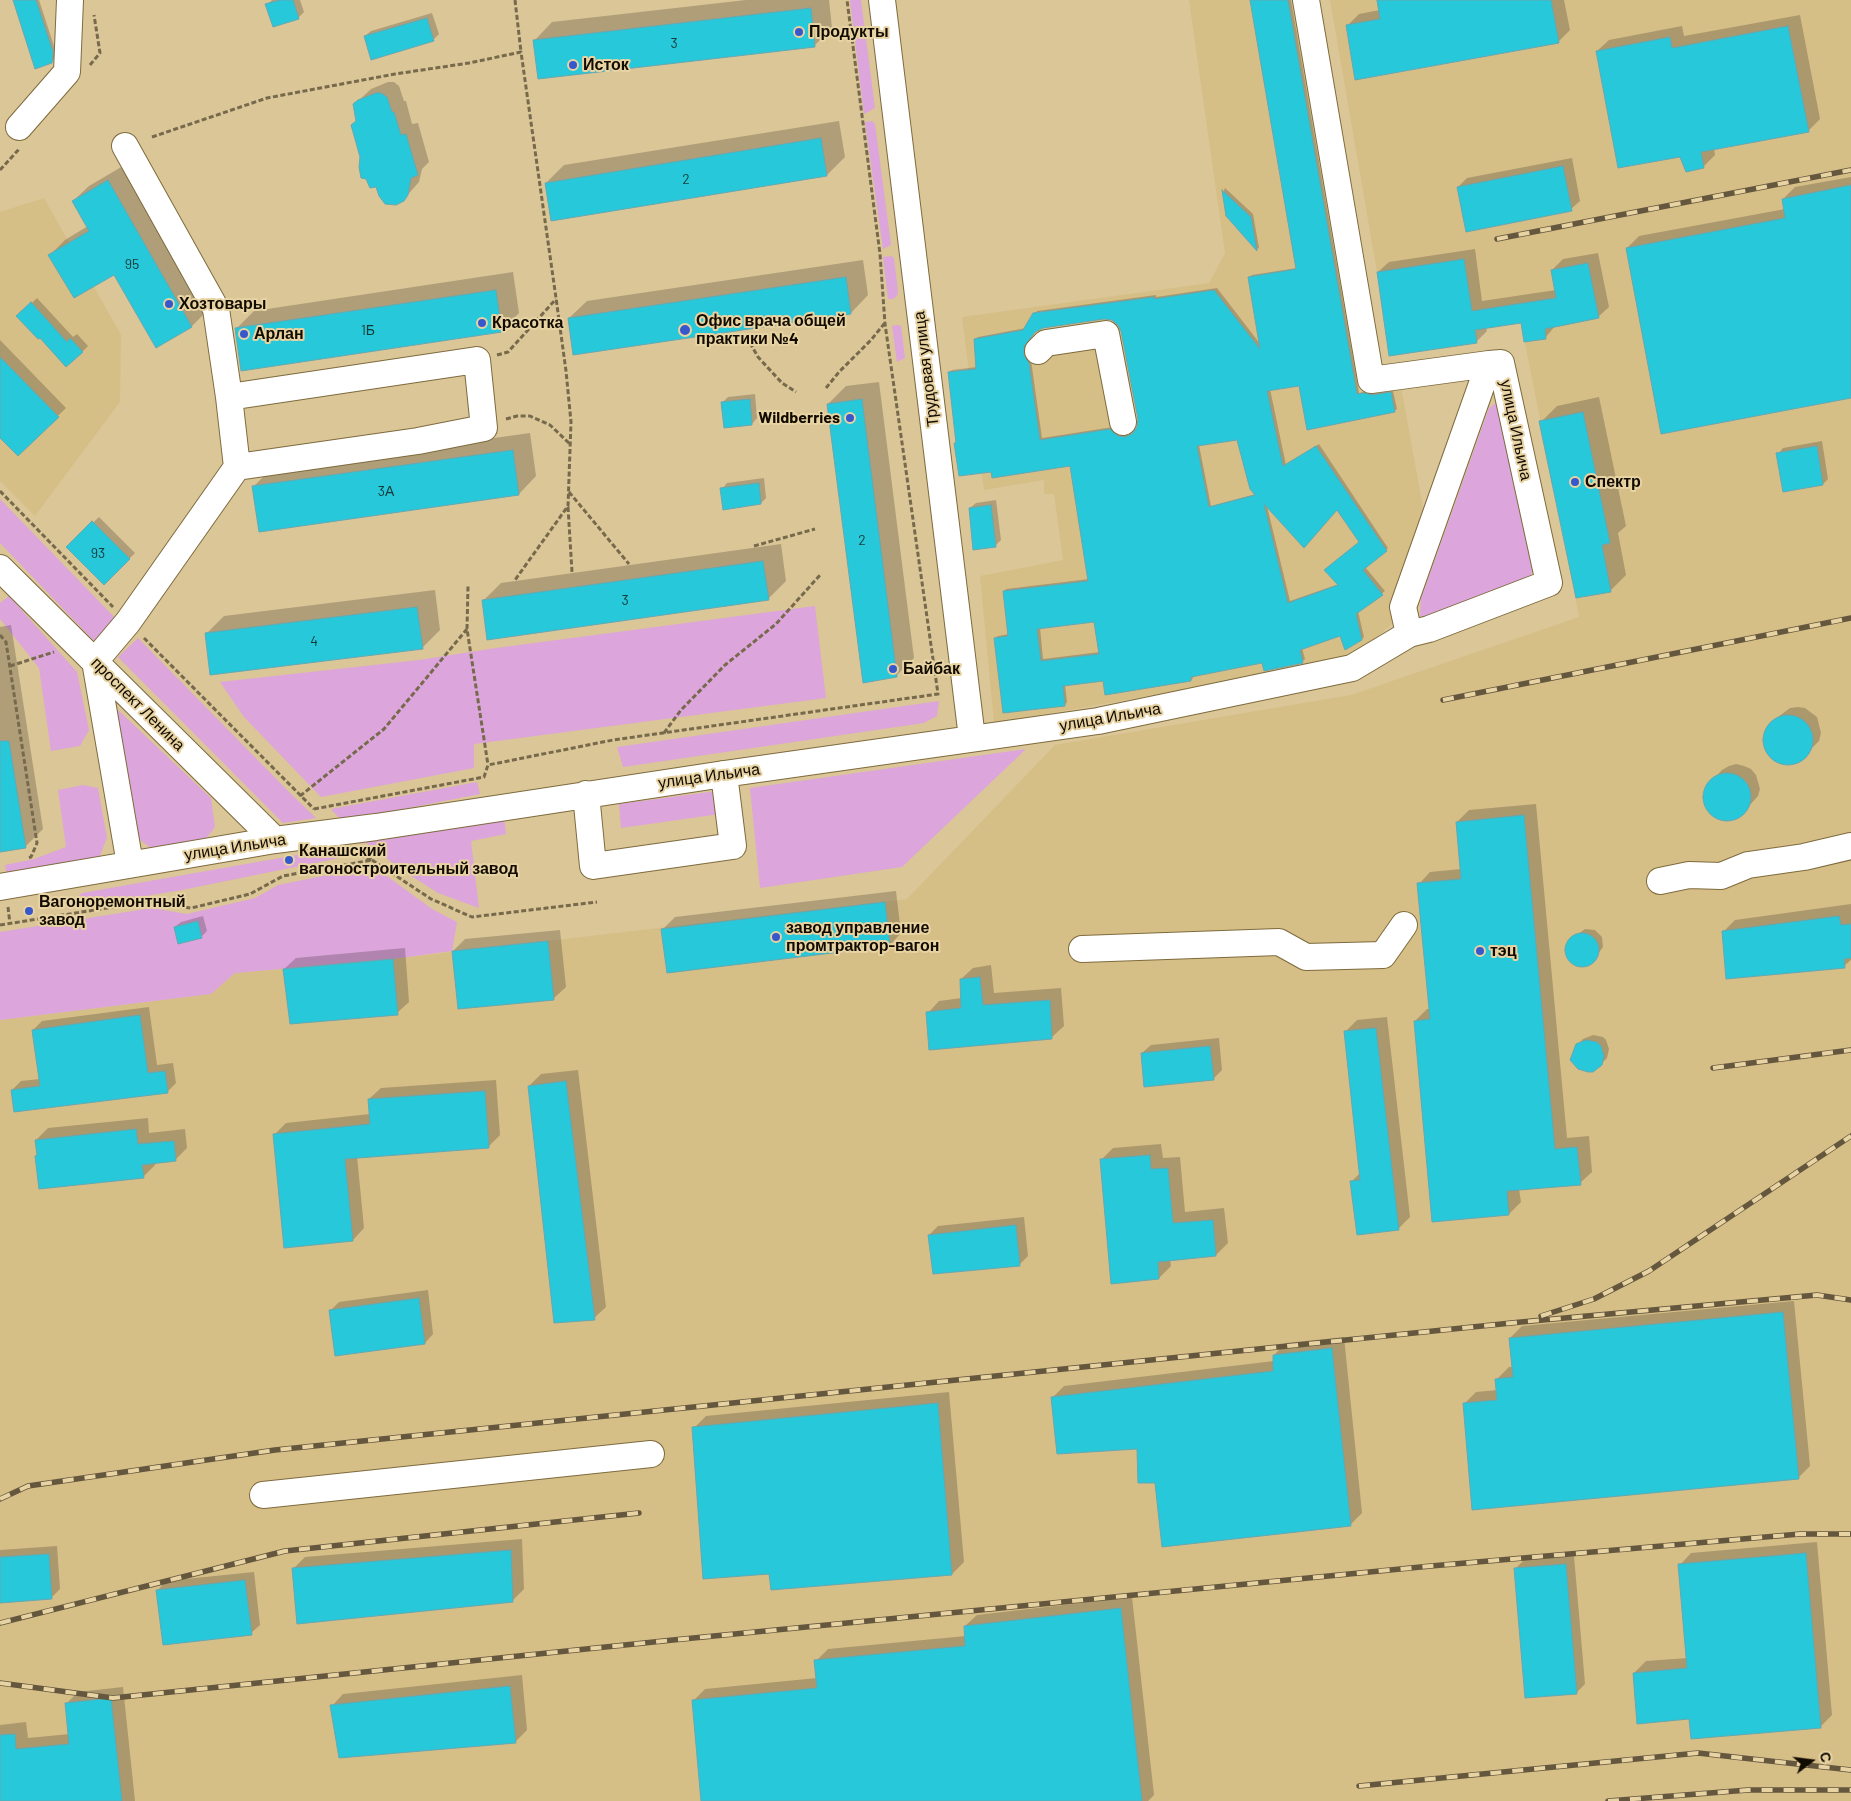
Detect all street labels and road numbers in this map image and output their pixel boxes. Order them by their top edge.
street label: Трудовая улица [909,310,943,428]
street label: улица Ильича [1496,378,1536,482]
street label: проспект Ленина [87,653,189,755]
street label: улица Ильича [1058,699,1162,735]
street label: улица Ильича [657,759,761,793]
street label: улица Ильича [183,829,287,865]

